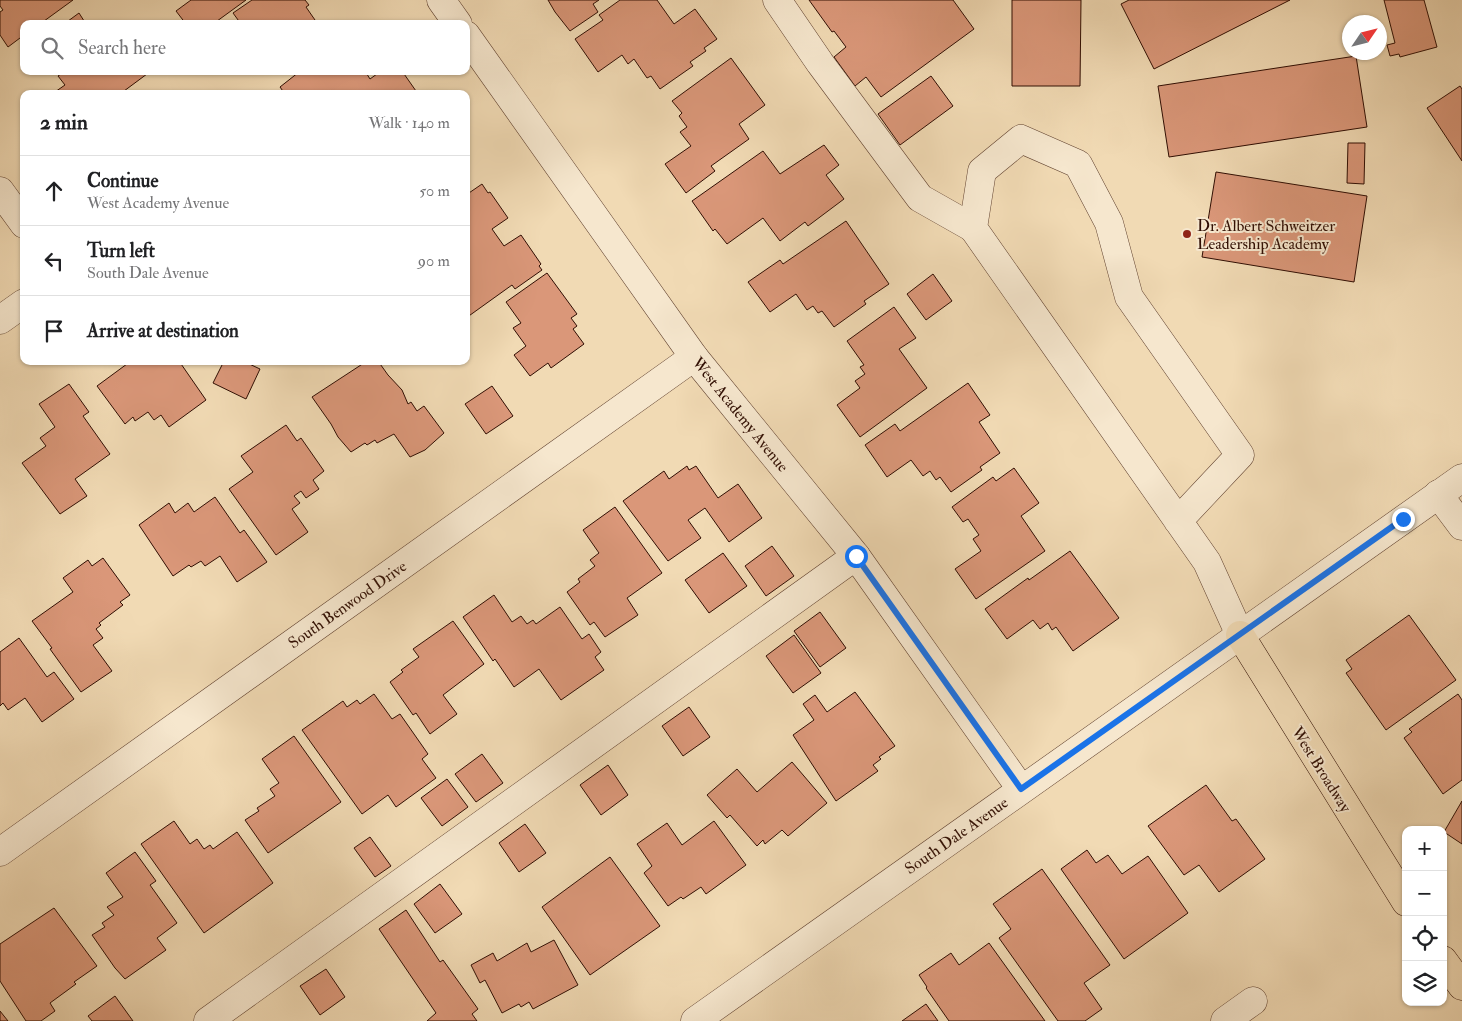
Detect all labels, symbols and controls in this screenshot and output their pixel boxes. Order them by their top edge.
north arrow [1342,15,1387,60]
search box [20,20,470,75]
icon: search [38,34,66,62]
text: Search here [78,36,166,60]
text: 2 min [40,109,88,136]
text: Walk · 140 m [369,113,450,133]
text: Continue [87,169,158,193]
icon: ahead [40,177,68,205]
text: 50 m [419,181,450,201]
text: West Academy Avenue [87,193,229,213]
place label: Dr. Albert Schweitzer Leadership Academy [1197,216,1335,255]
marker: Dr. Albert Schweitzer Leadership Academy [1181,228,1193,240]
text: Turn left [87,239,155,263]
icon: left [40,247,68,275]
text: 90 m [418,251,450,271]
text: South Dale Avenue [87,263,209,283]
icon: arrive [40,317,68,345]
text: Arrive at destination [87,319,239,343]
street label: West Academy Avenue [687,352,793,476]
route end [1392,508,1415,531]
route start [845,545,868,568]
street label: South Benwood Drive [284,556,411,653]
street label: West Broadway [1286,722,1356,817]
street label: South Dale Avenue [901,793,1012,879]
map controls [1402,826,1447,1006]
button: + [1402,826,1447,871]
button: − [1402,871,1447,916]
button: locate [1402,916,1447,961]
button: layers [1402,961,1447,1006]

